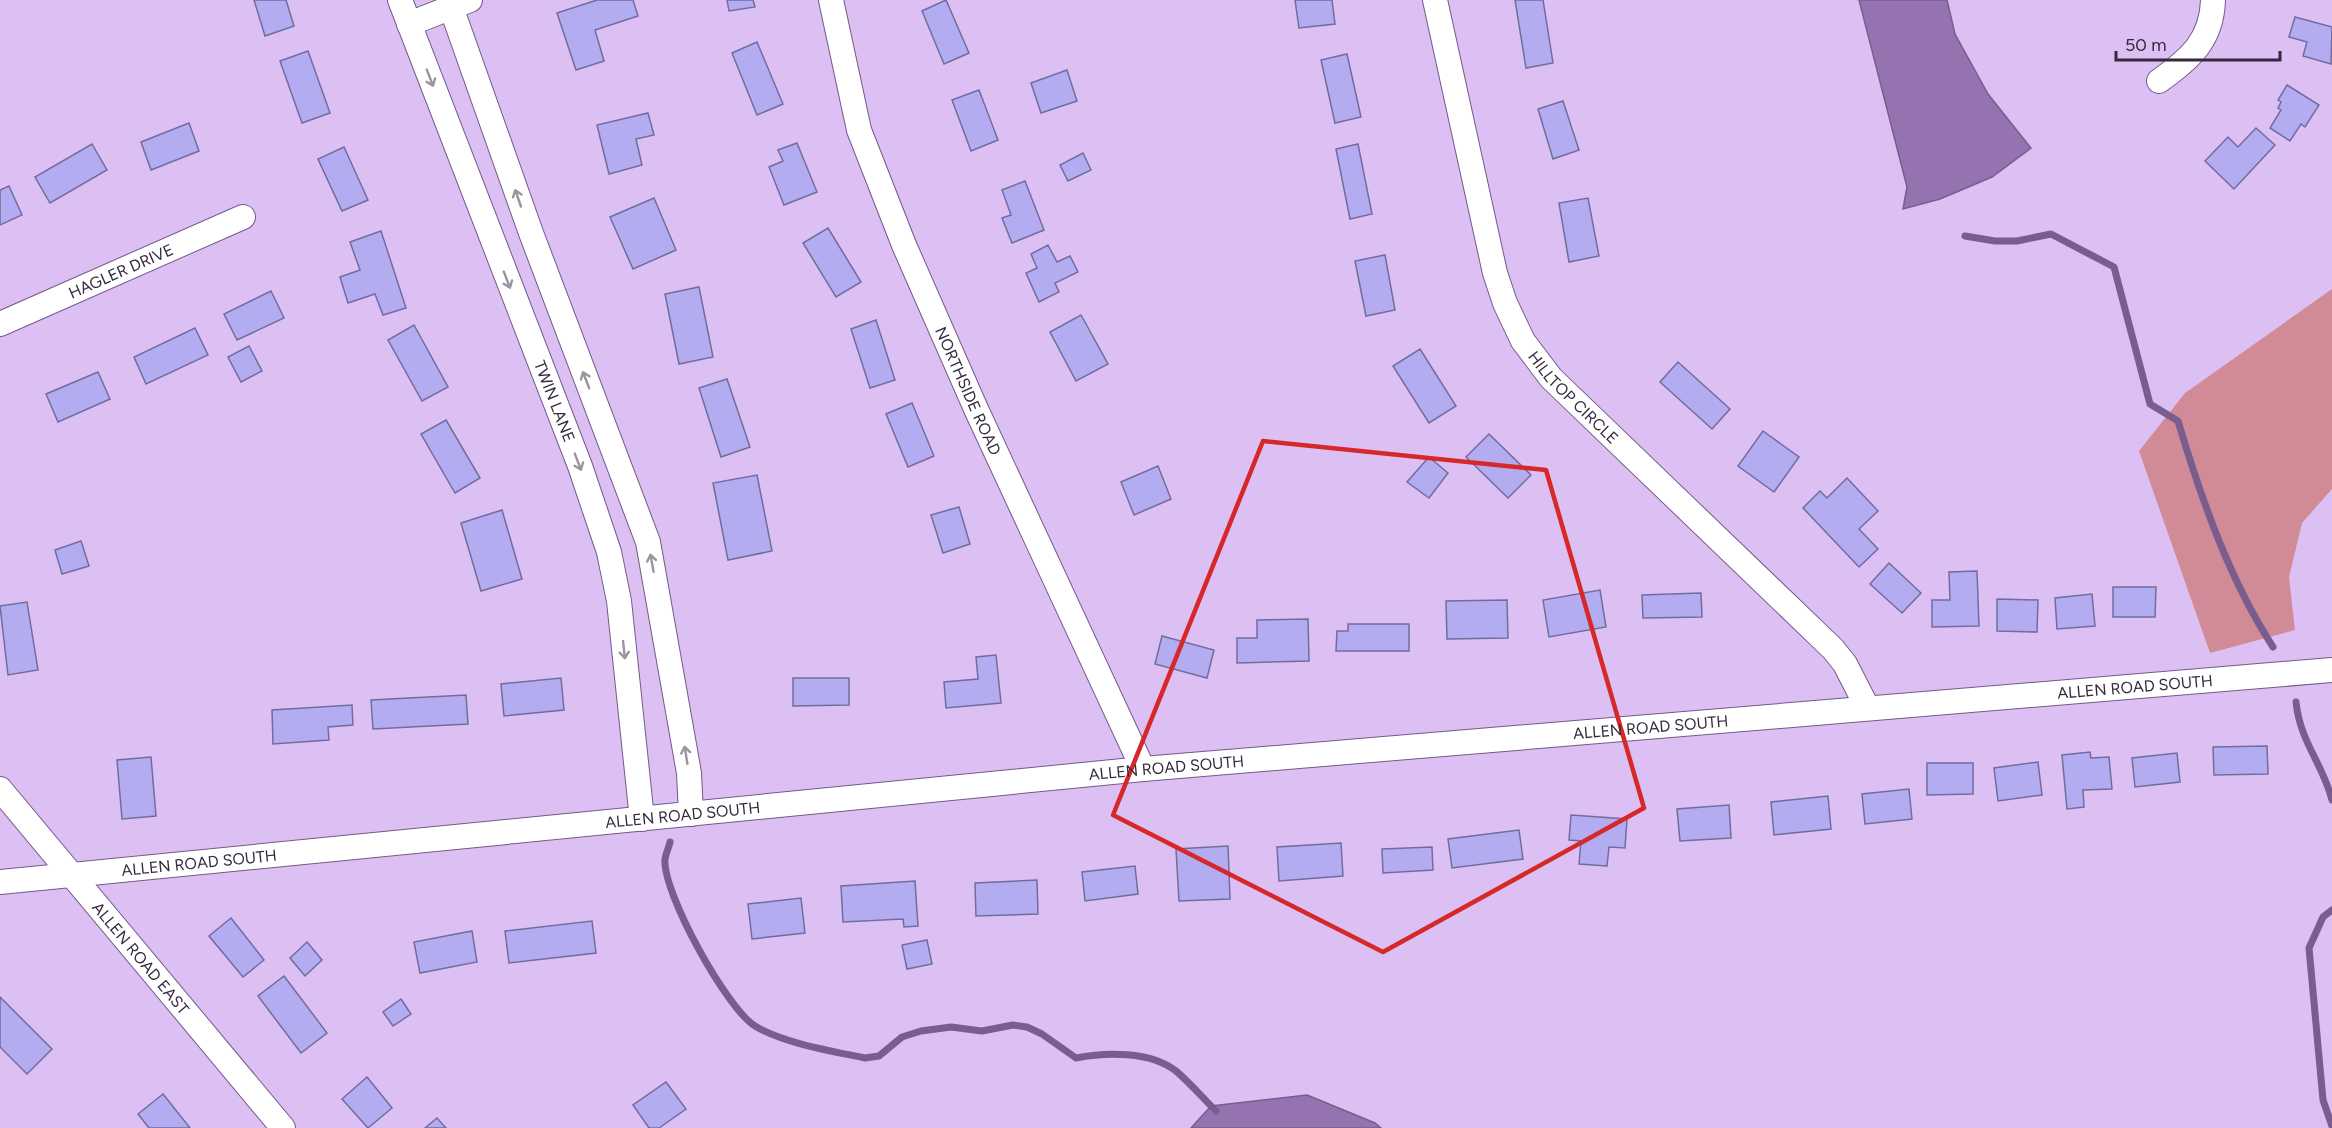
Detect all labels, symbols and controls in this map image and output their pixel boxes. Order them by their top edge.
scale bar [2116,24,2280,62]
text: 50 m [2125,34,2167,56]
one-way arrow [425,69,436,87]
one-way arrow [511,189,522,208]
street label: HAGLER DRIVE [66,240,176,303]
one-way arrow [502,270,513,289]
street label: NORTHSIDE ROAD [931,324,1005,458]
street label: HILLTOP CIRCLE [1524,348,1622,448]
street label: TWIN LANE [530,358,579,445]
one-way arrow [580,371,591,390]
one-way arrow [573,452,584,471]
one-way arrow [646,554,657,574]
one-way arrow [619,640,630,660]
street label: ALLEN ROAD SOUTH [2057,671,2214,703]
street label: ALLEN ROAD SOUTH [1572,711,1729,743]
one-way arrow [680,746,691,766]
street label: ALLEN ROAD SOUTH [1088,752,1245,784]
street label: ALLEN ROAD SOUTH [604,798,761,832]
street label: ALLEN ROAD SOUTH [121,846,278,880]
street label: ALLEN ROAD EAST [88,898,193,1018]

